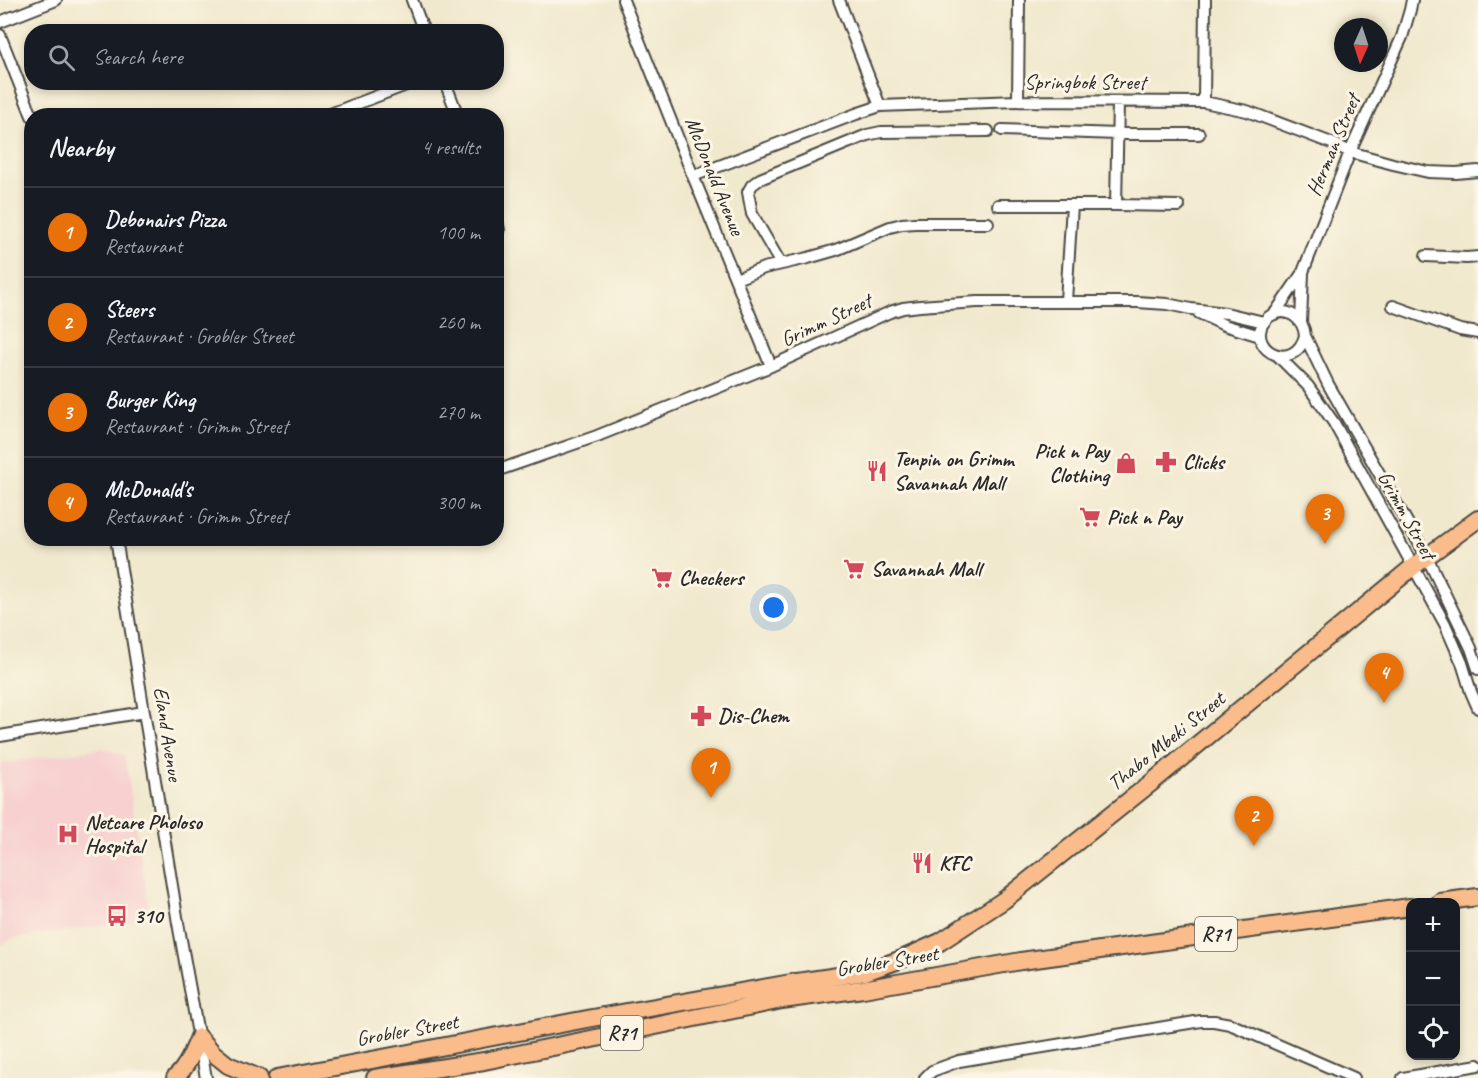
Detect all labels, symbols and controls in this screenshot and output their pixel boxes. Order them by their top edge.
north arrow [1334,18,1388,72]
search box [24,24,504,90]
icon: search [45,41,78,74]
text: Search here [93,43,183,71]
street label: Springbok Street [1024,69,1149,95]
street label: Herman Street [1300,88,1367,200]
street label: McDonald Avenue [679,113,751,240]
text: Nearby [48,131,113,164]
text: 4 results [421,135,480,160]
text: Debonairs Pizza [105,206,225,234]
text: 1 [63,220,72,245]
text: 100 m [437,220,480,245]
text: Restaurant [105,234,182,259]
street label: Grimm Street [777,286,878,352]
text: Steers [105,296,154,324]
text: 2 [63,310,72,335]
text: 260 m [437,310,480,335]
text: Restaurant · Grobler Street [105,324,294,349]
text: Burger King [105,386,195,414]
text: 3 [63,400,72,425]
text: 270 m [437,400,480,425]
text: Restaurant · Grimm Street [105,414,288,439]
place label: Pick n Pay Clothing [1034,438,1111,488]
place label: Tenpin on Grimm Savannah Mall [894,446,1015,496]
place label: Clicks [1183,449,1226,475]
pharmacy icon: Clicks [1154,450,1178,474]
shop icon: Pick n Pay Clothing [1114,451,1138,475]
restaurant icon: Tenpin on Grimm Savannah Mall [865,459,889,483]
street label: Grimm Street [1372,466,1443,566]
text: McDonald's [105,476,192,504]
text: 4 [63,490,72,515]
text: 300 m [437,490,480,515]
pin: 3 [1306,494,1344,544]
text: Restaurant · Grimm Street [105,504,288,529]
place label: Pick n Pay [1107,504,1183,530]
supermarket icon: Pick n Pay [1078,505,1102,529]
place label: Savannah Mall [871,556,985,582]
supermarket icon: Savannah Mall [842,557,866,581]
place label: Checkers [679,565,746,591]
supermarket icon: Checkers [650,566,674,590]
your location [759,593,788,622]
pin: 4 [1364,654,1404,703]
street label: Thabo Mbeki Street [1102,684,1232,796]
street label: Eland Avenue [148,685,189,785]
place label: Dis-Chem [718,703,790,729]
pharmacy icon: Dis-Chem [689,704,713,728]
pin: 1 [692,748,730,798]
pin: 2 [1234,796,1274,846]
place label: Netcare Pholoso Hospital [85,809,203,859]
hospital icon: Netcare Pholoso Hospital [56,822,80,846]
place label: KFC [939,850,973,876]
restaurant icon: KFC [910,851,934,875]
map controls [1406,898,1460,1060]
button: + [1406,898,1460,952]
place label: 310 [134,903,165,929]
bus stop icon: 310 [105,904,129,928]
road number: R71 [1195,917,1237,951]
street label: Grobler Street [834,940,942,982]
button: − [1406,952,1460,1006]
button: locate [1406,1006,1460,1060]
street label: Grobler Street [354,1008,462,1052]
road number: R71 [601,1016,643,1050]

